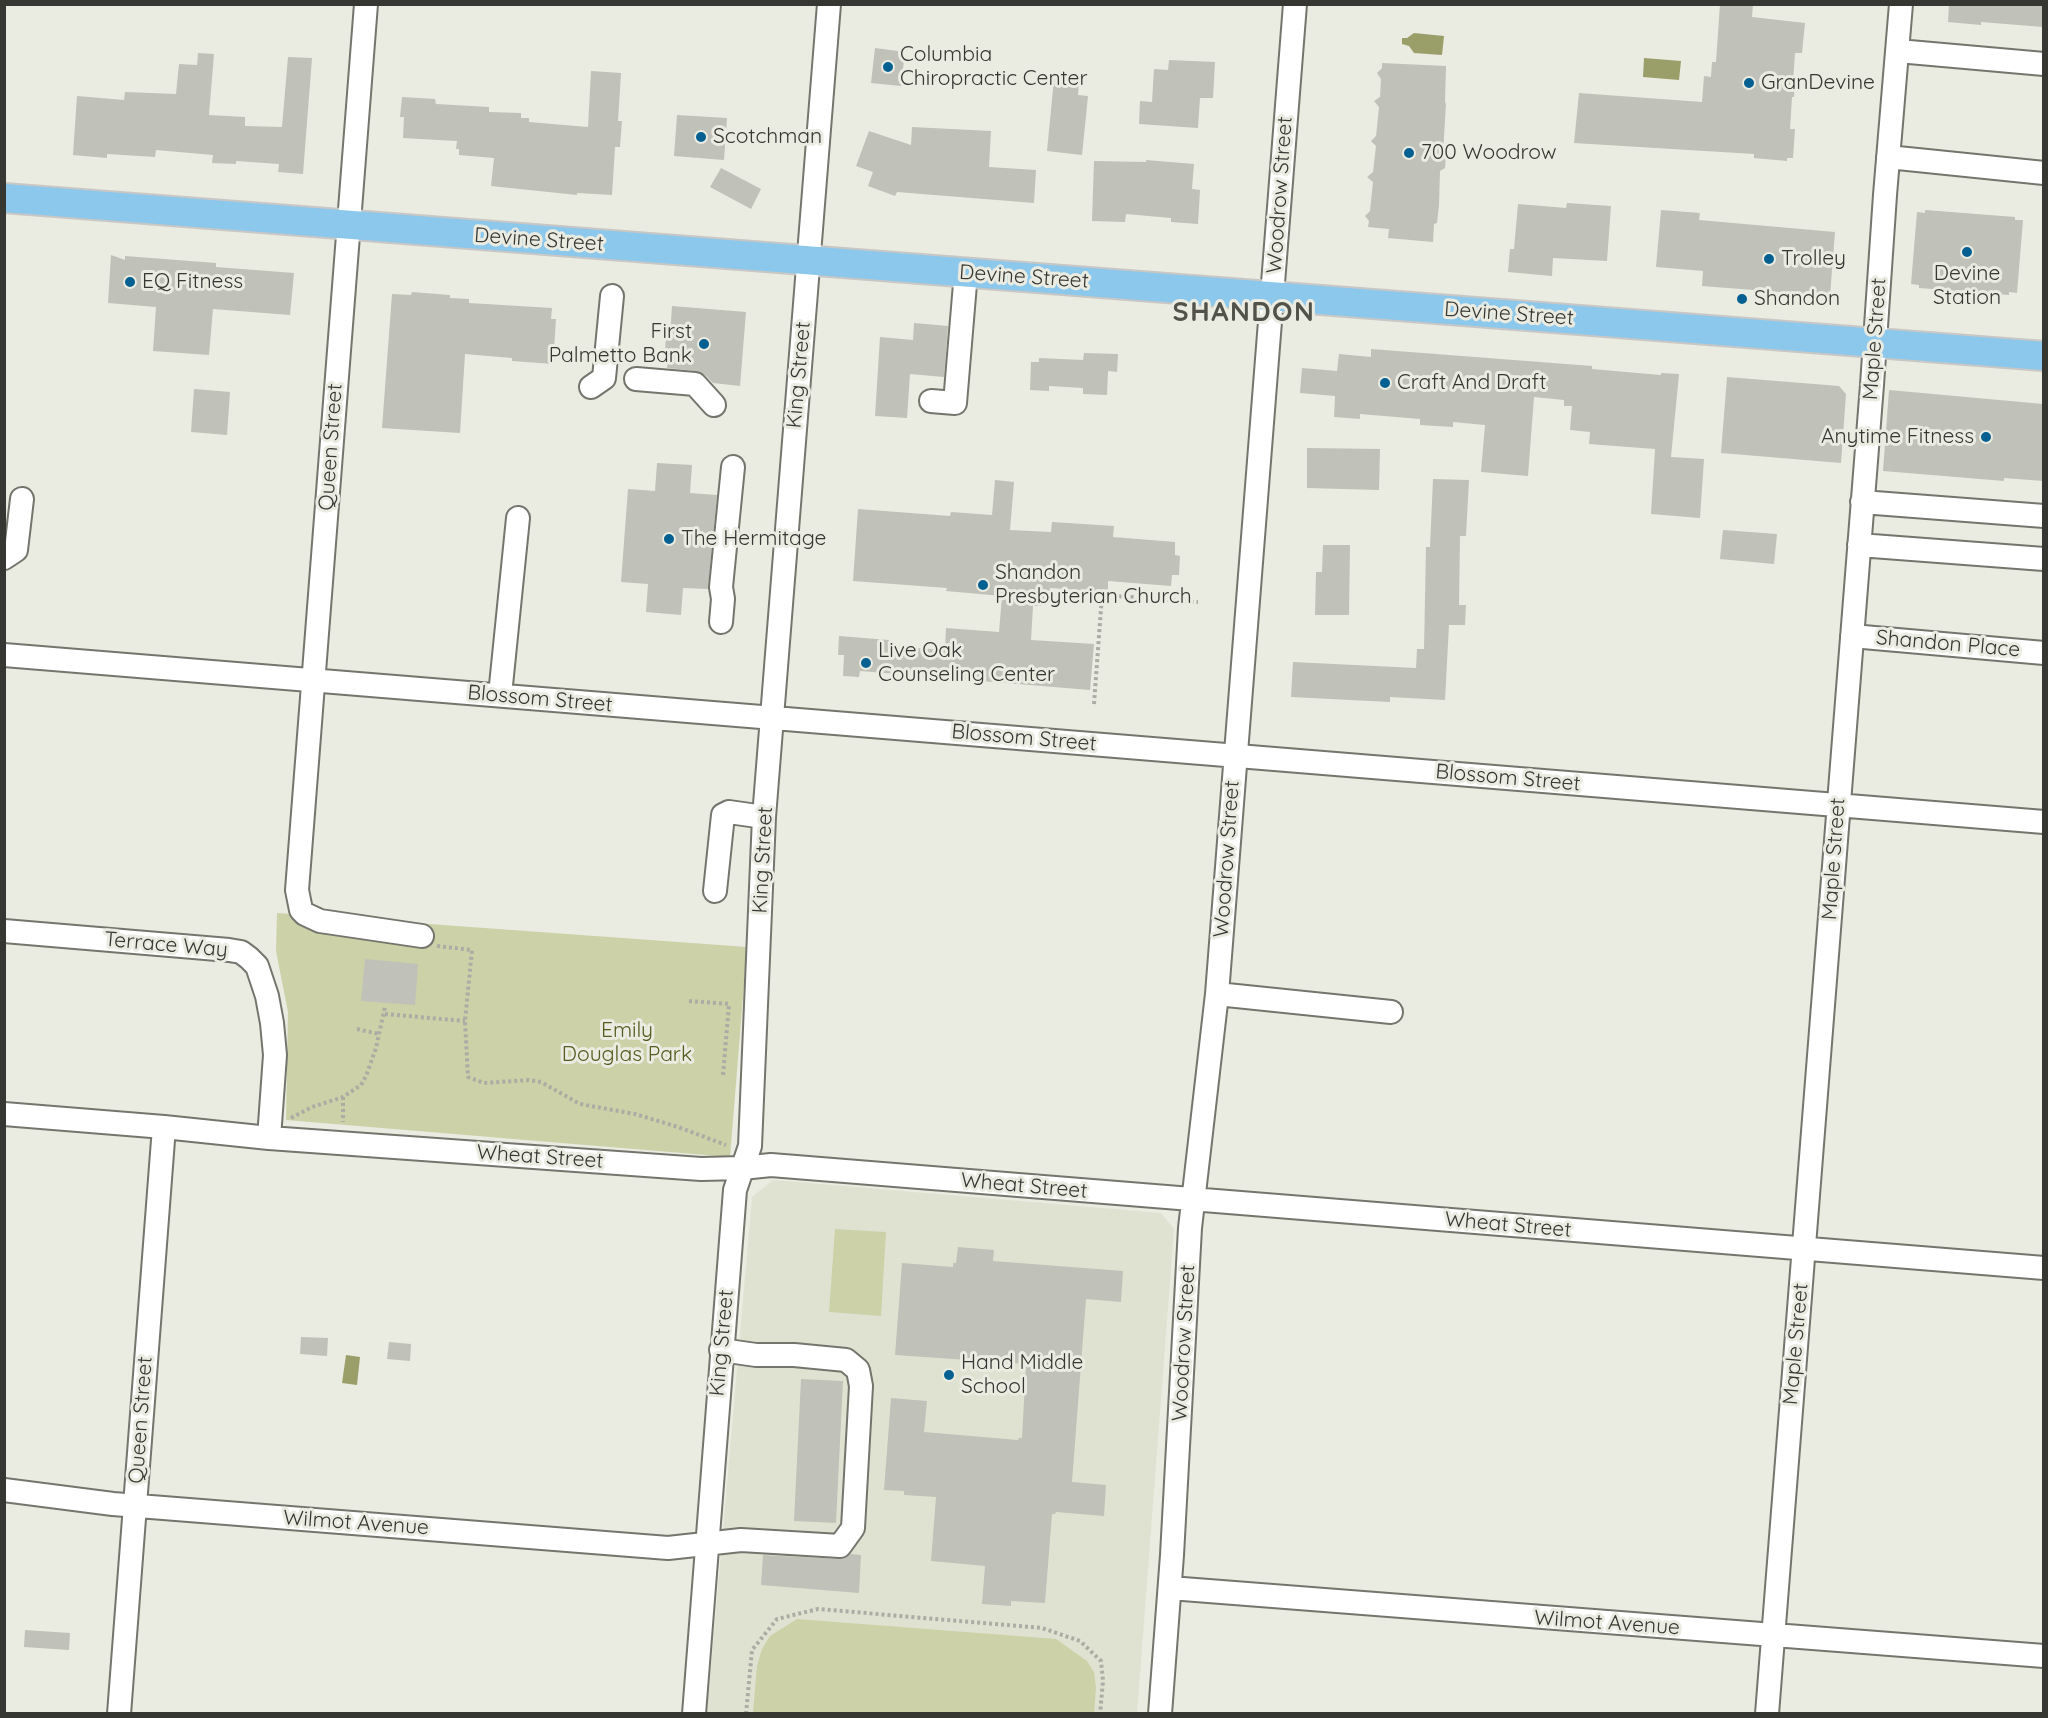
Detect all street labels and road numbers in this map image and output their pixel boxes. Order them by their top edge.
street label: Woodrow Street [1262,116,1298,274]
street label: Devine Street [473,223,605,257]
street label: Devine Street [958,260,1090,294]
street label: Maple Street [1858,277,1892,401]
street label: Devine Street [1443,297,1575,331]
street label: King Street [782,321,816,429]
street label: Queen Street [314,383,348,511]
street label: Shandon Place [1875,625,2021,663]
street label: Blossom Street [466,680,614,718]
street label: Blossom Street [950,719,1098,757]
street label: Blossom Street [1434,759,1582,797]
street label: Woodrow Street [1209,780,1245,938]
street label: Maple Street [1817,797,1851,921]
street label: King Street [748,806,778,914]
street label: Terrace Way [103,927,229,963]
street label: Wheat Street [476,1140,604,1174]
street label: Wheat Street [960,1168,1088,1204]
street label: Wheat Street [1444,1207,1572,1243]
street label: Woodrow Street [1167,1264,1201,1422]
street label: Maple Street [1778,1282,1814,1406]
street label: King Street [705,1289,739,1397]
street label: Queen Street [124,1356,158,1484]
street label: Wilmot Avenue [282,1505,430,1541]
street label: Wilmot Avenue [1533,1605,1681,1641]

